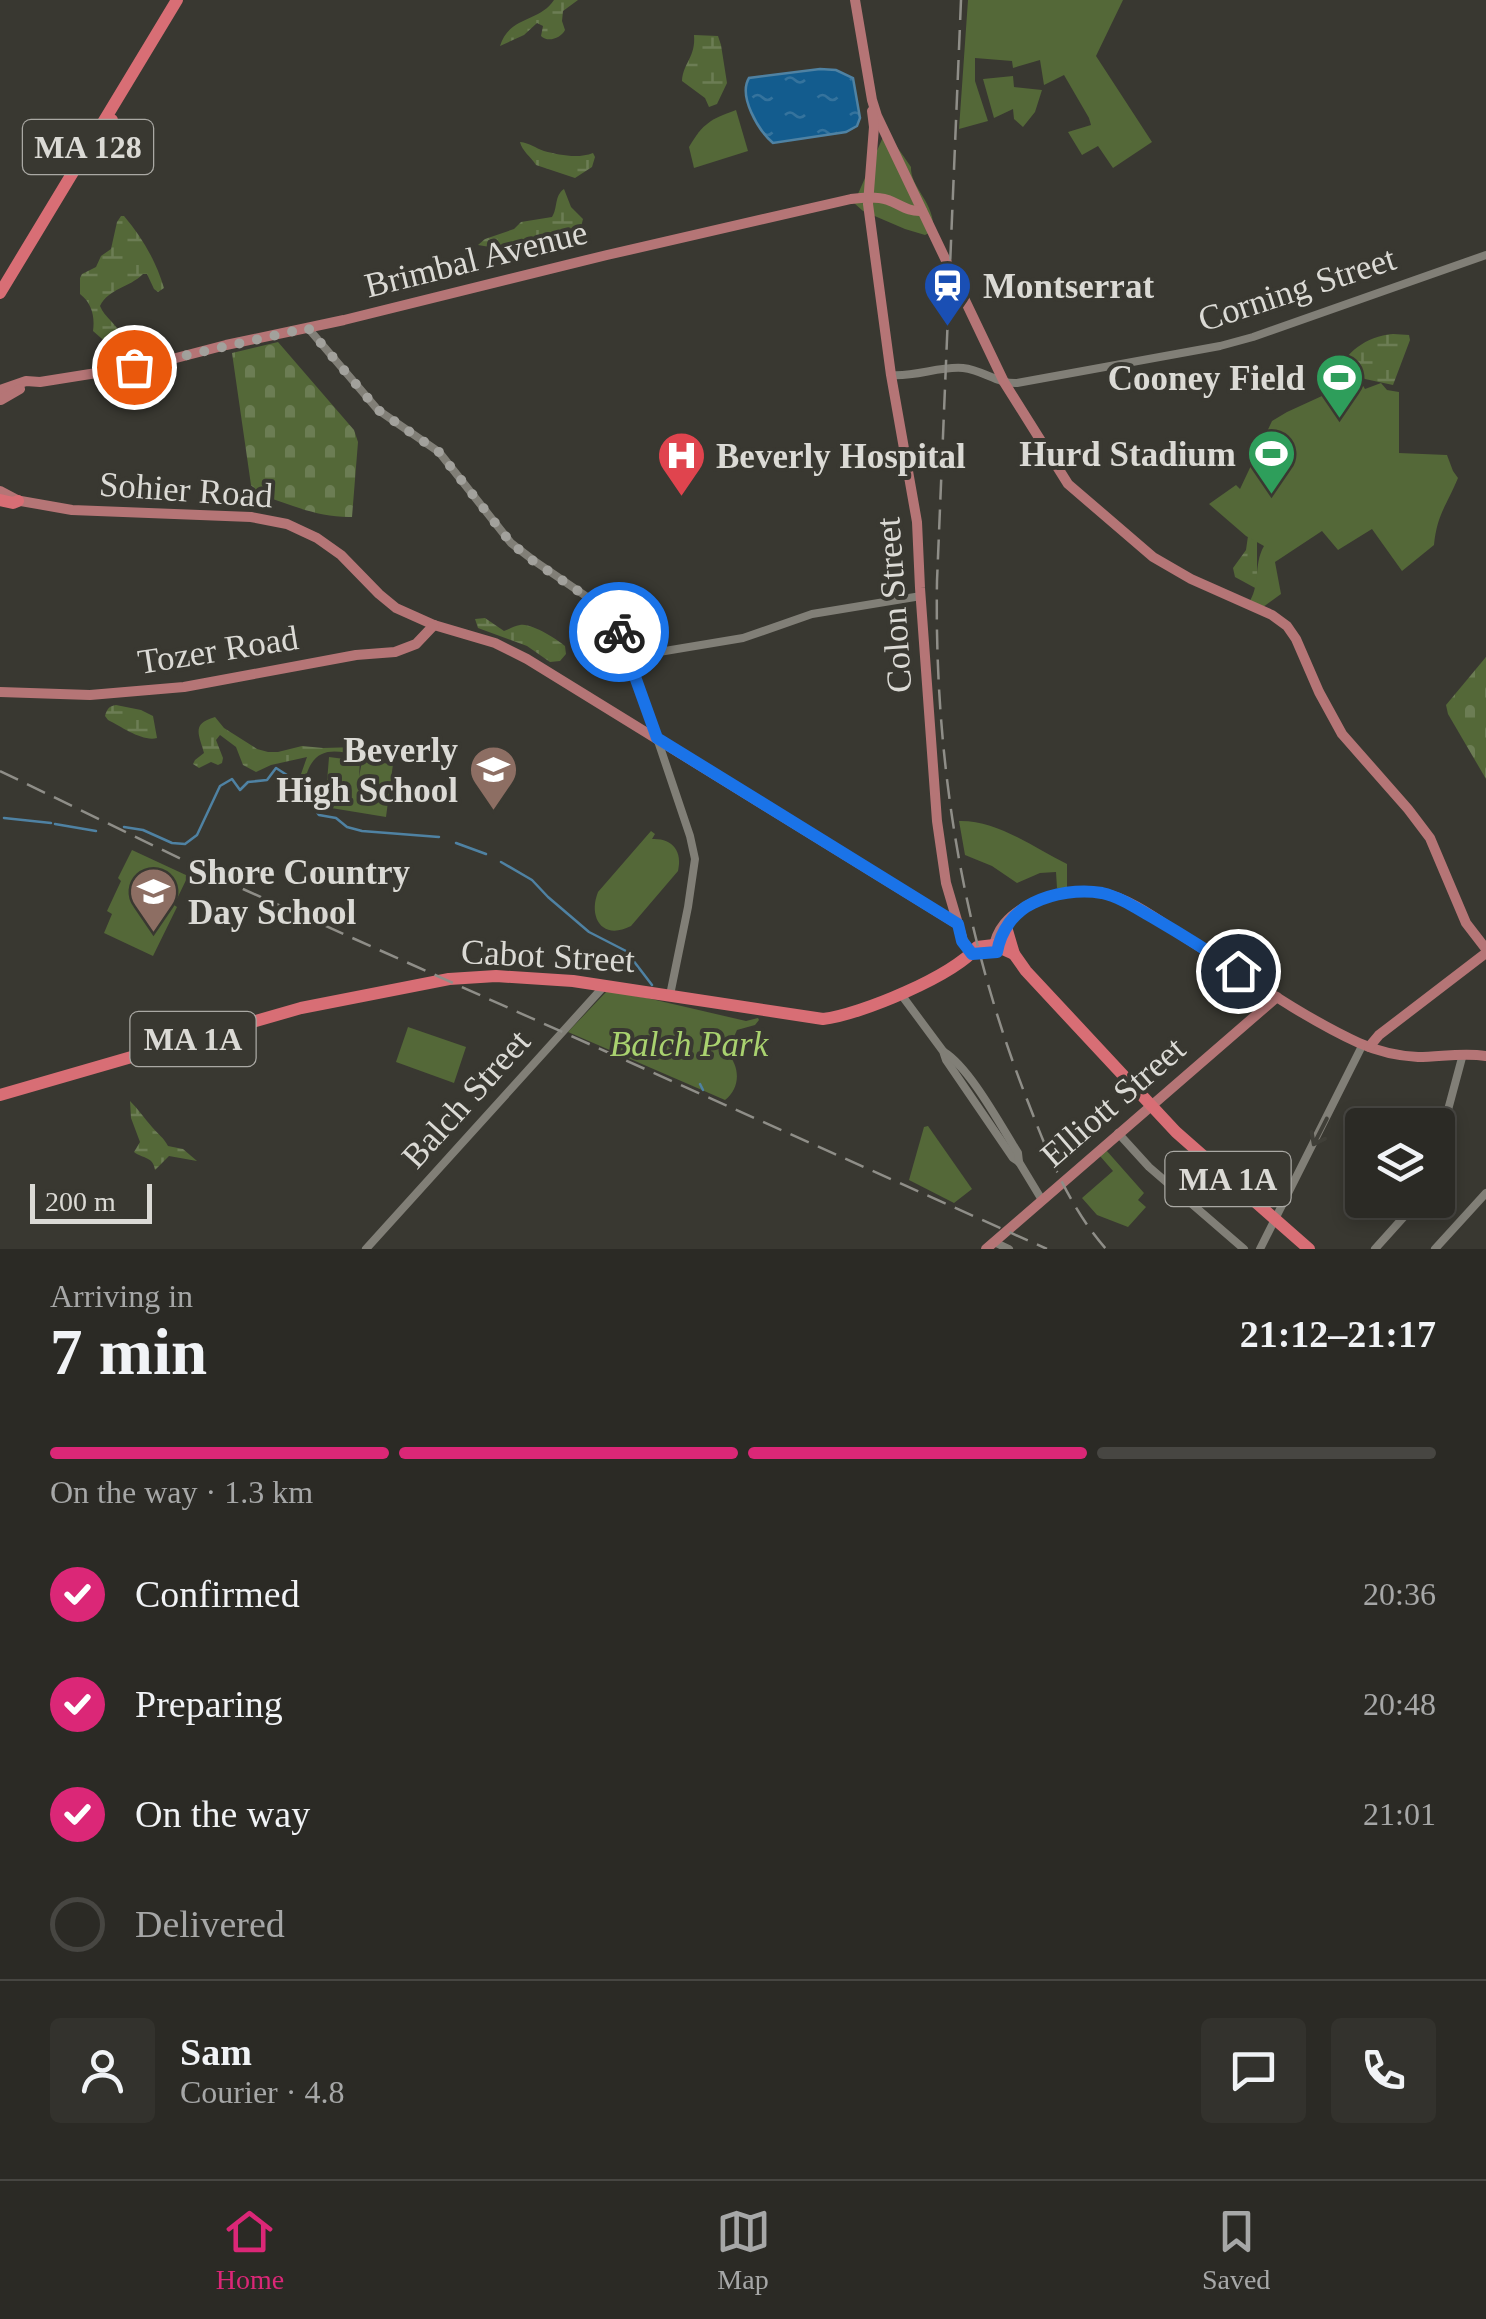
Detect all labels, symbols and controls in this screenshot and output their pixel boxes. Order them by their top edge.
road number: MA 128 [23,120,153,174]
street label: Brimbal Avenue [361,213,591,305]
street label: Corning Street [1193,239,1401,339]
station icon: Montserrat [922,260,974,328]
place label: Montserrat [983,267,1154,306]
pin [92,325,177,410]
icon: bag [107,340,162,395]
sports icon: Cooney Field [1314,352,1366,420]
place label: Cooney Field [1108,359,1306,398]
sports icon: Hurd Stadium [1245,428,1297,496]
hospital icon: Beverly Hospital [655,430,707,498]
place label: Hurd Stadium [1019,435,1236,474]
place label: Beverly Hospital [716,437,966,476]
street label: Sohier Road [98,464,275,516]
street label: Colon Street [868,516,920,694]
courier [569,582,669,682]
icon: bike [592,605,647,660]
street label: Tozer Road [135,618,301,682]
place label: Beverly High School [276,731,458,810]
school or university icon: Beverly High School [467,744,519,812]
place label: Shore Country Day School [188,853,411,932]
school or university icon: Shore Country Day School [127,866,179,934]
pin [1196,929,1281,1014]
street label: Cabot Street [460,932,636,980]
icon: home [1211,944,1266,999]
road number: MA 1A [130,1012,256,1066]
street label: Balch Street [394,1022,538,1176]
park label: Balch Park [610,1025,770,1064]
street label: Elliott Street [1033,1029,1193,1175]
map controls [1345,1108,1455,1218]
button: layers [1345,1108,1455,1218]
one-way arrow [1310,1116,1329,1146]
road number: MA 1A [1166,1152,1290,1206]
scale bar [30,1179,152,1224]
text: 200 m [45,1186,116,1217]
text: Arriving in [50,1278,193,1314]
text: 21:12–21:17 [1240,1313,1436,1355]
text: 7 min [50,1316,207,1388]
text: On the way · 1.3 km [50,1474,313,1510]
icon: check [50,1567,105,1622]
text: Confirmed [135,1573,300,1615]
text: 20:36 [1363,1576,1436,1612]
icon: check [50,1677,105,1732]
text: Preparing [135,1683,283,1725]
text: 20:48 [1363,1686,1436,1722]
icon: check [50,1787,105,1842]
text: On the way [135,1793,310,1835]
text: 21:01 [1363,1796,1436,1832]
text: Delivered [135,1903,285,1945]
button: person [50,2018,155,2123]
button: chat [1201,2018,1306,2123]
button: phone [1331,2018,1436,2123]
text: Sam [180,2031,252,2073]
text: Courier · 4.8 [180,2074,344,2110]
tab: Home [216,2204,284,2296]
tab: Map [716,2204,771,2296]
tab: Saved [1202,2204,1270,2296]

